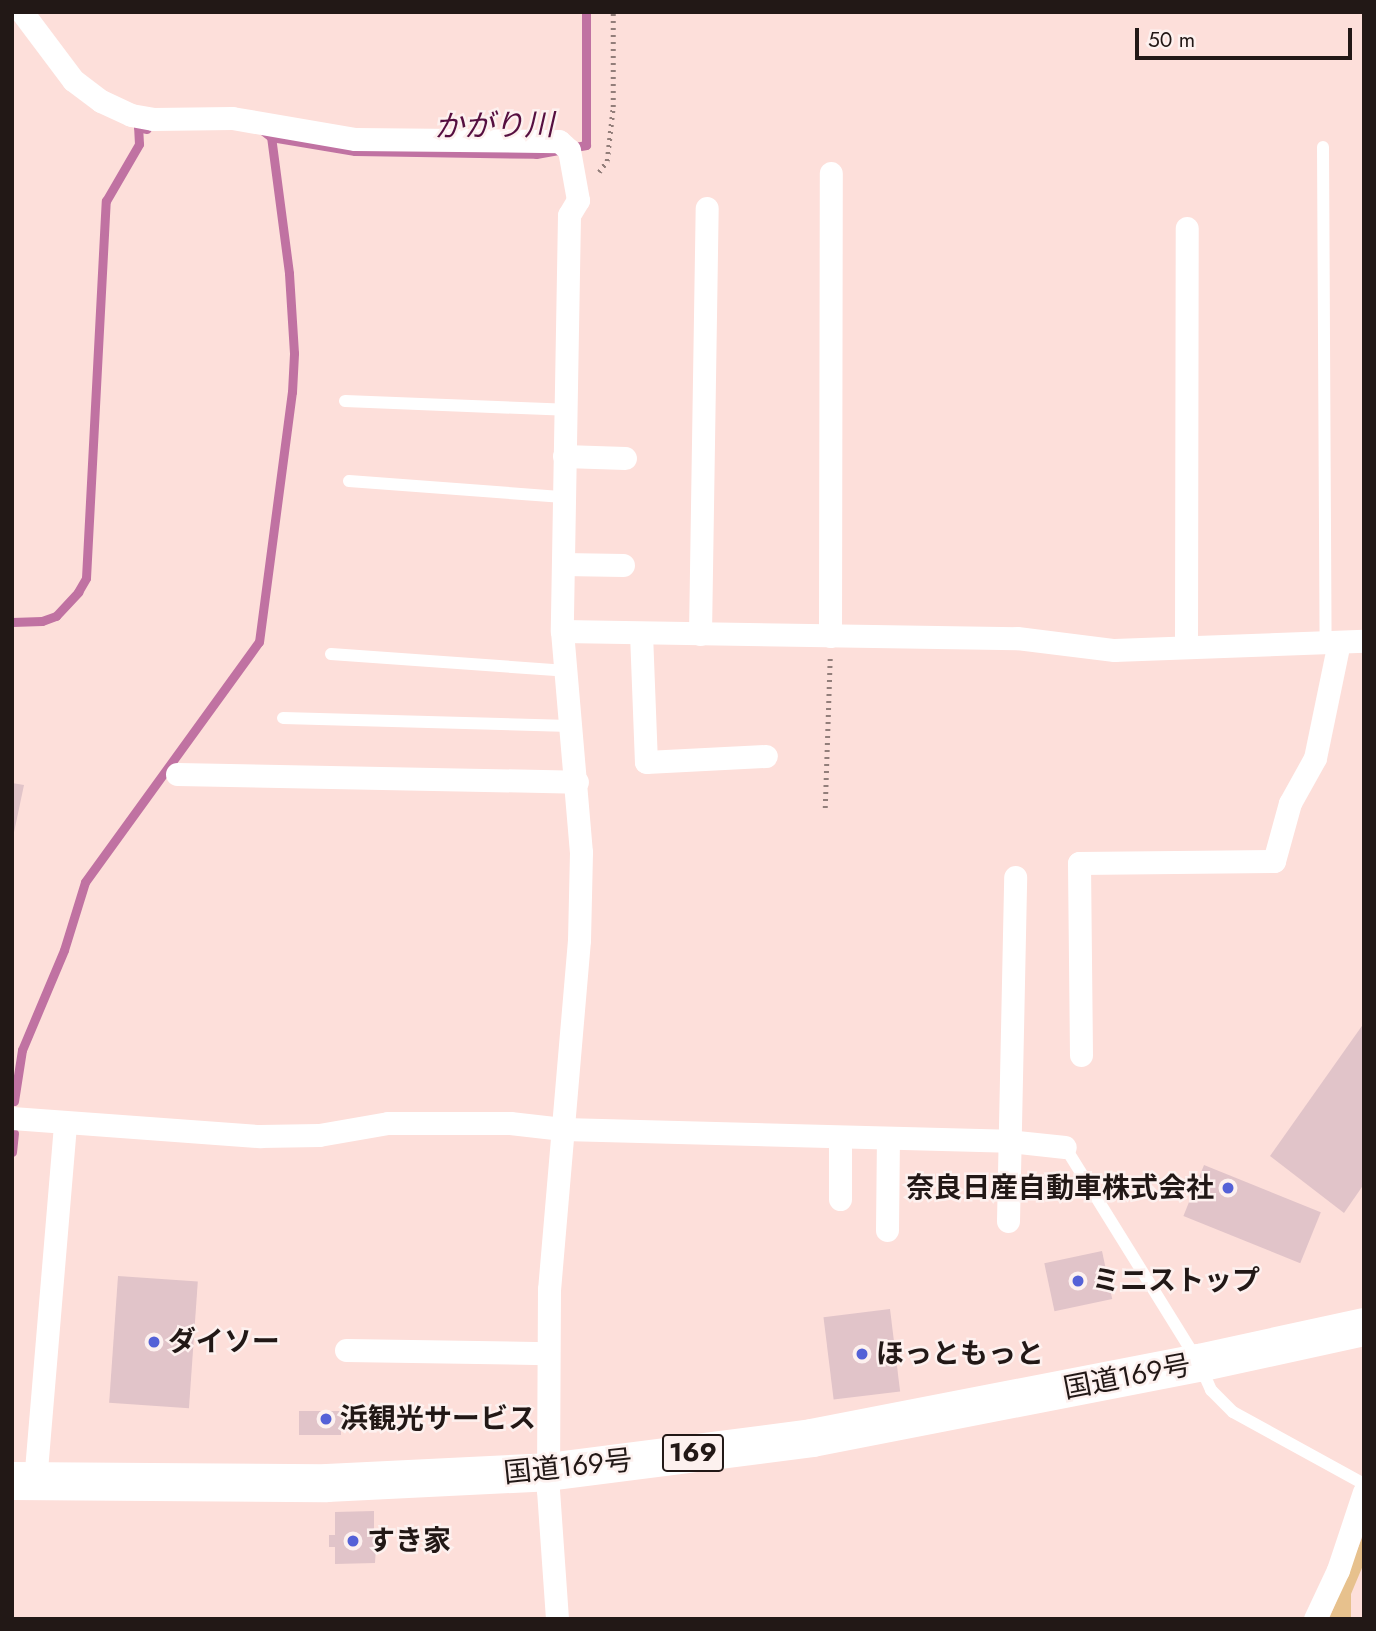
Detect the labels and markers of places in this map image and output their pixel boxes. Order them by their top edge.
place label: 奈良日産自動車株式会社 [906,1171,1214,1205]
marker: 奈良日産自動車株式会社 [1220,1180,1236,1196]
place label: ミニストップ [1092,1264,1260,1298]
marker: ミニストップ [1070,1273,1086,1289]
place label: ダイソー [168,1325,280,1359]
marker: ダイソー [146,1334,162,1350]
place label: ほっともっと [876,1337,1044,1371]
marker: ほっともっと [854,1346,870,1362]
place label: 浜観光サービス [340,1402,536,1436]
marker: 浜観光サービス [318,1411,334,1427]
place label: すき家 [367,1524,451,1558]
marker: すき家 [345,1533,361,1549]

